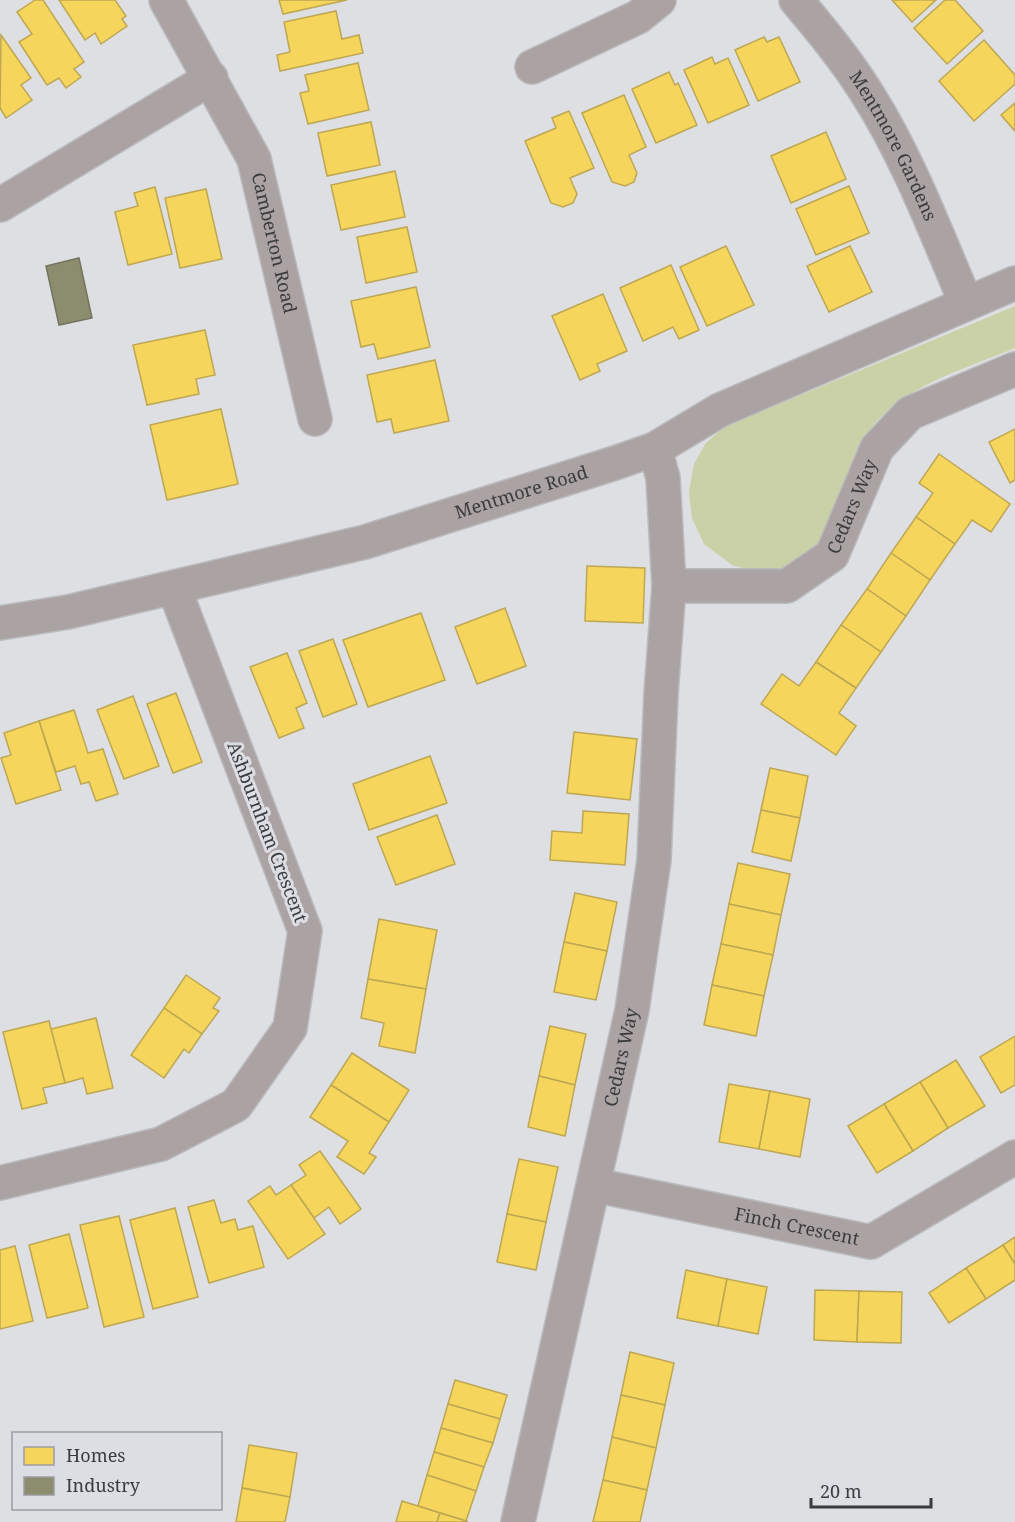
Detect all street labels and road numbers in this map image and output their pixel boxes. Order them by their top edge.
street label: Mentmore Gardens [844,65,943,224]
street label: Camberton Road [247,170,303,316]
street label: Cedars Way [821,455,882,557]
street label: Mentmore Road [452,459,591,524]
street label: Ashburnham Crescent [222,738,314,925]
street label: Cedars Way [598,1005,643,1109]
street label: Finch Crescent [732,1201,861,1250]

